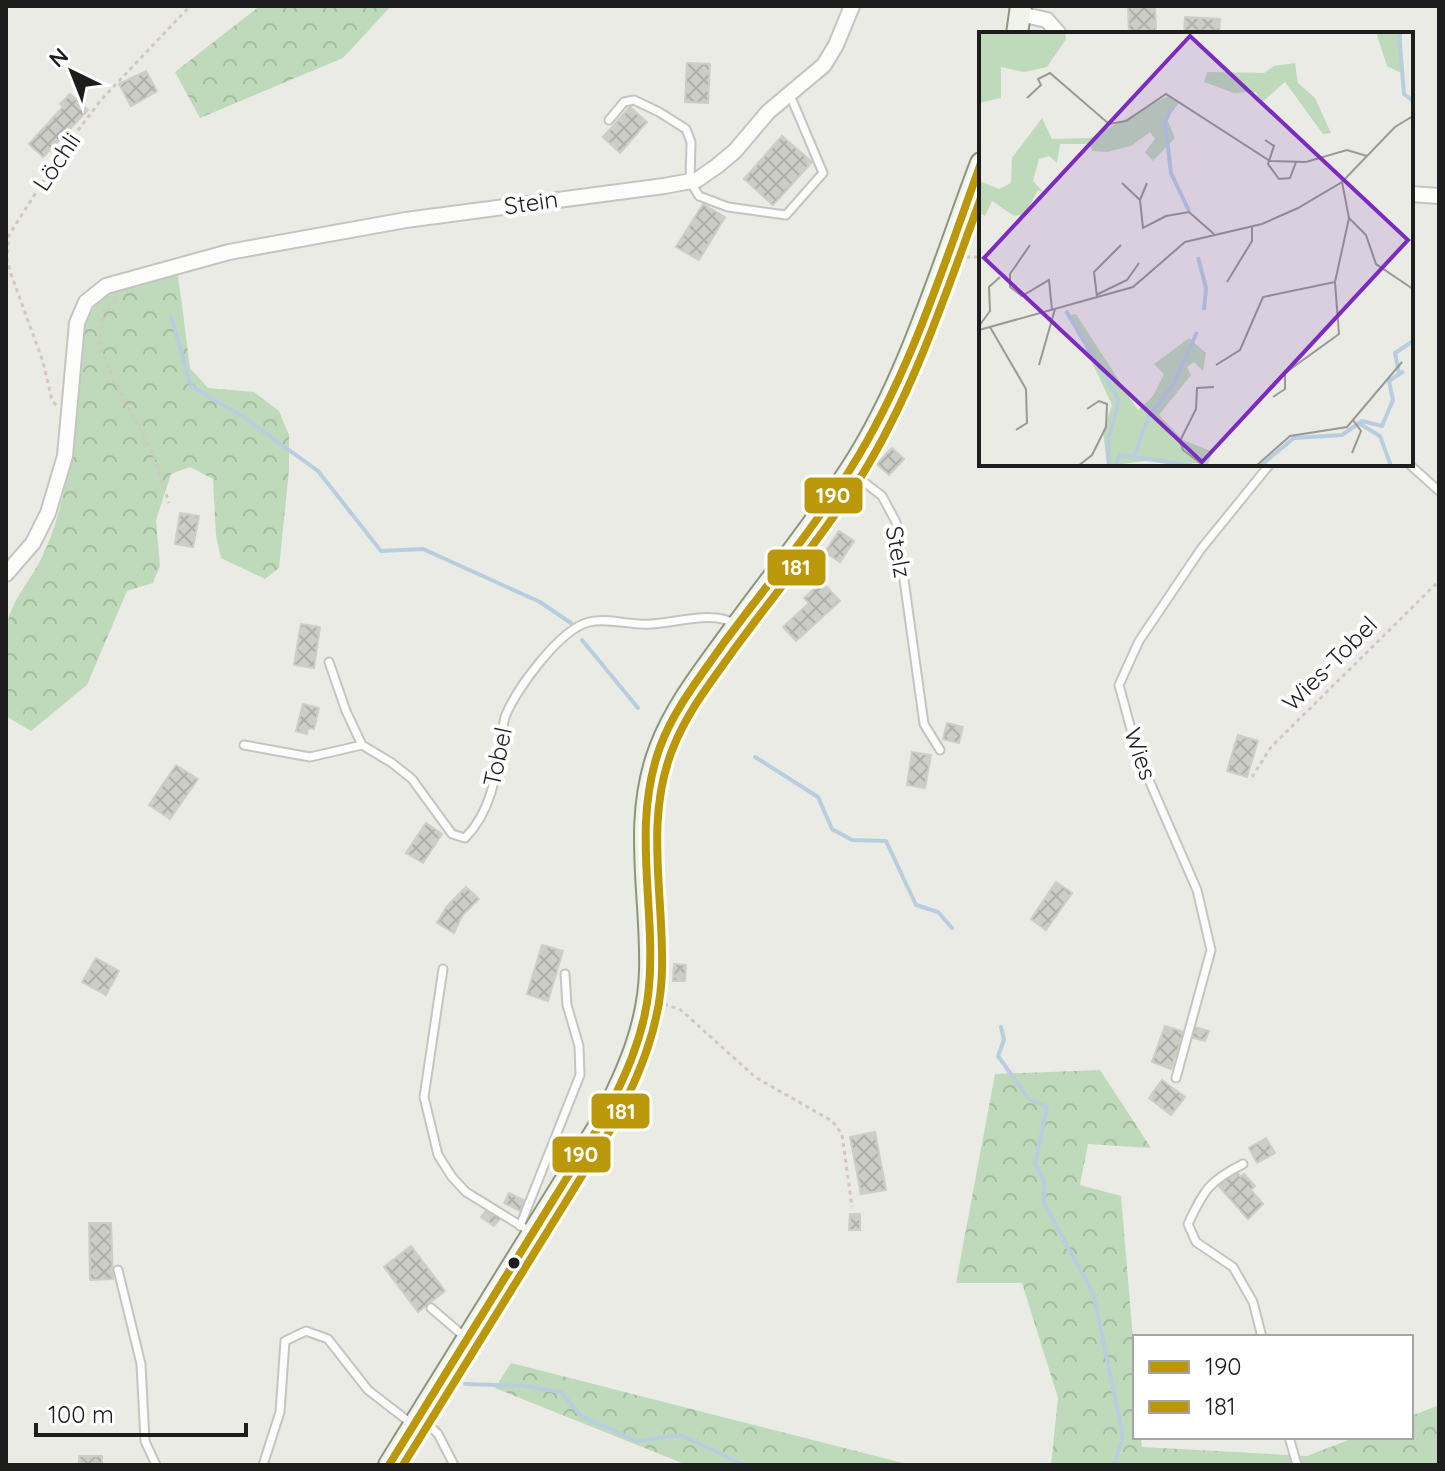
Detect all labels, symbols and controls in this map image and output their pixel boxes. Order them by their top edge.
north arrow [32,32,112,112]
inset map [979,32,1413,466]
text: N [43,42,74,73]
street label: Löchli [26,127,86,196]
street label: Stein [502,183,560,221]
line badge: 190 [803,476,864,515]
text: 190 [816,481,850,509]
street label: Stelz [880,524,918,580]
line badge: 181 [766,548,827,587]
text: 181 [781,553,811,581]
street label: Wies-Tobel [1275,609,1383,717]
street label: Tobel [476,724,518,789]
street label: Wies [1118,724,1164,784]
line badge: 181 [590,1092,651,1130]
text: 181 [606,1097,636,1125]
line badge: 190 [551,1135,612,1174]
text: 190 [564,1140,598,1168]
unlabelled marker [506,1255,522,1271]
legend [1133,1335,1413,1439]
text: 190 [1205,1351,1242,1381]
scale bar [36,1387,246,1437]
text: 181 [1205,1391,1236,1421]
text: 100 m [48,1399,114,1429]

